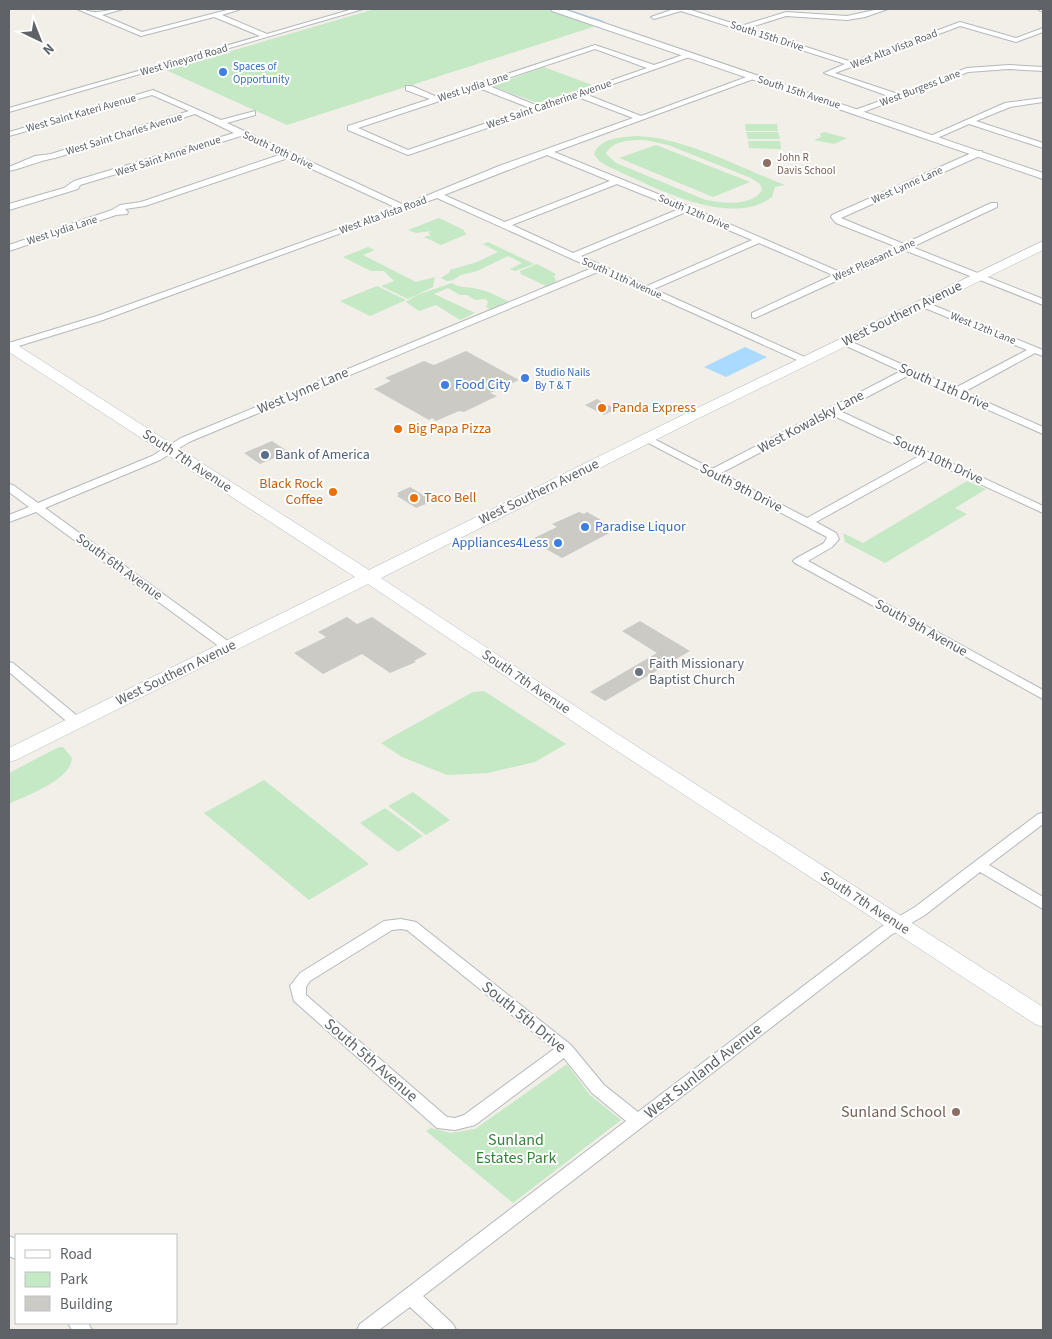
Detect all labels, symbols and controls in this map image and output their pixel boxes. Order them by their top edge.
north arrow [15,15,65,65]
street label: South 15th Drive [728,17,806,55]
street label: West Alta Vista Road [848,26,940,72]
text: N [38,38,58,59]
street label: West Vineyard Road [138,40,230,80]
place label: Spaces of Opportunity [233,59,290,87]
marker: Spaces of Opportunity [217,66,229,78]
street label: West Burgess Lane [878,66,963,110]
street label: West Lydia Lane [436,68,511,105]
street label: South 15th Avenue [756,72,843,113]
street label: West Saint Catherine Avenue [484,75,614,132]
street label: West Saint Kateri Avenue [24,90,138,136]
street label: West Saint Charles Avenue [64,109,185,159]
street label: South 10th Drive [240,127,316,173]
street label: West Saint Anne Avenue [113,132,223,180]
place label: John R Davis School [777,150,836,178]
marker: John R Davis School [761,157,773,169]
street label: West Lynne Lane [869,162,946,207]
street label: South 12th Drive [656,190,733,234]
street label: West Alta Vista Road [337,192,429,238]
street label: West Lydia Lane [25,211,100,248]
street label: West Pleasant Lane [830,235,918,285]
street label: South 11th Avenue [579,254,665,303]
street label: West Southern Avenue [839,276,966,352]
street label: West 12th Lane [948,308,1019,348]
street label: South 11th Drive [896,358,993,416]
street label: West Lynne Lane [254,363,352,419]
place label: Studio Nails By T & T [535,365,590,393]
marker: Studio Nails By T & T [519,372,531,384]
place label: Food City [455,375,511,395]
marker: Food City [439,379,451,391]
street label: West Kowalsky Lane [754,386,868,458]
place label: Panda Express [612,398,696,418]
marker: Panda Express [596,402,608,414]
place label: Big Papa Pizza [408,419,491,439]
marker: Big Papa Pizza [392,423,404,435]
street label: South 7th Avenue [138,425,236,497]
street label: South 10th Drive [890,430,986,490]
place label: Bank of America [275,445,370,465]
marker: Bank of America [259,449,271,461]
street label: West Southern Avenue [476,454,603,530]
street label: South 9th Drive [696,459,786,517]
place label: Black Rock Coffee [259,474,323,510]
marker: Black Rock Coffee [327,486,339,498]
place label: Taco Bell [424,488,477,508]
marker: Taco Bell [408,492,420,504]
place label: Paradise Liquor [595,517,686,537]
marker: Paradise Liquor [579,521,591,533]
street label: South 6th Avenue [71,529,167,605]
place label: Appliances4Less [452,533,548,553]
marker: Appliances4Less [552,537,564,549]
street label: South 9th Avenue [871,594,971,662]
street label: West Southern Avenue [113,635,240,711]
street label: South 7th Avenue [478,645,574,719]
place label: Faith Missionary Baptist Church [649,654,744,690]
marker: Faith Missionary Baptist Church [633,666,645,678]
street label: South 7th Avenue [816,867,914,939]
street label: South 5th Drive [477,976,571,1058]
street label: South 5th Avenue [319,1013,423,1107]
street label: West Sunland Avenue [640,1018,766,1124]
place label: Sunland School [841,1101,946,1123]
marker: Sunland School [950,1106,962,1118]
park label: Sunland Estates Park [476,1129,556,1169]
legend [15,1234,178,1324]
text: Road [60,1244,92,1265]
text: Park [60,1269,89,1290]
text: Building [60,1294,113,1315]

